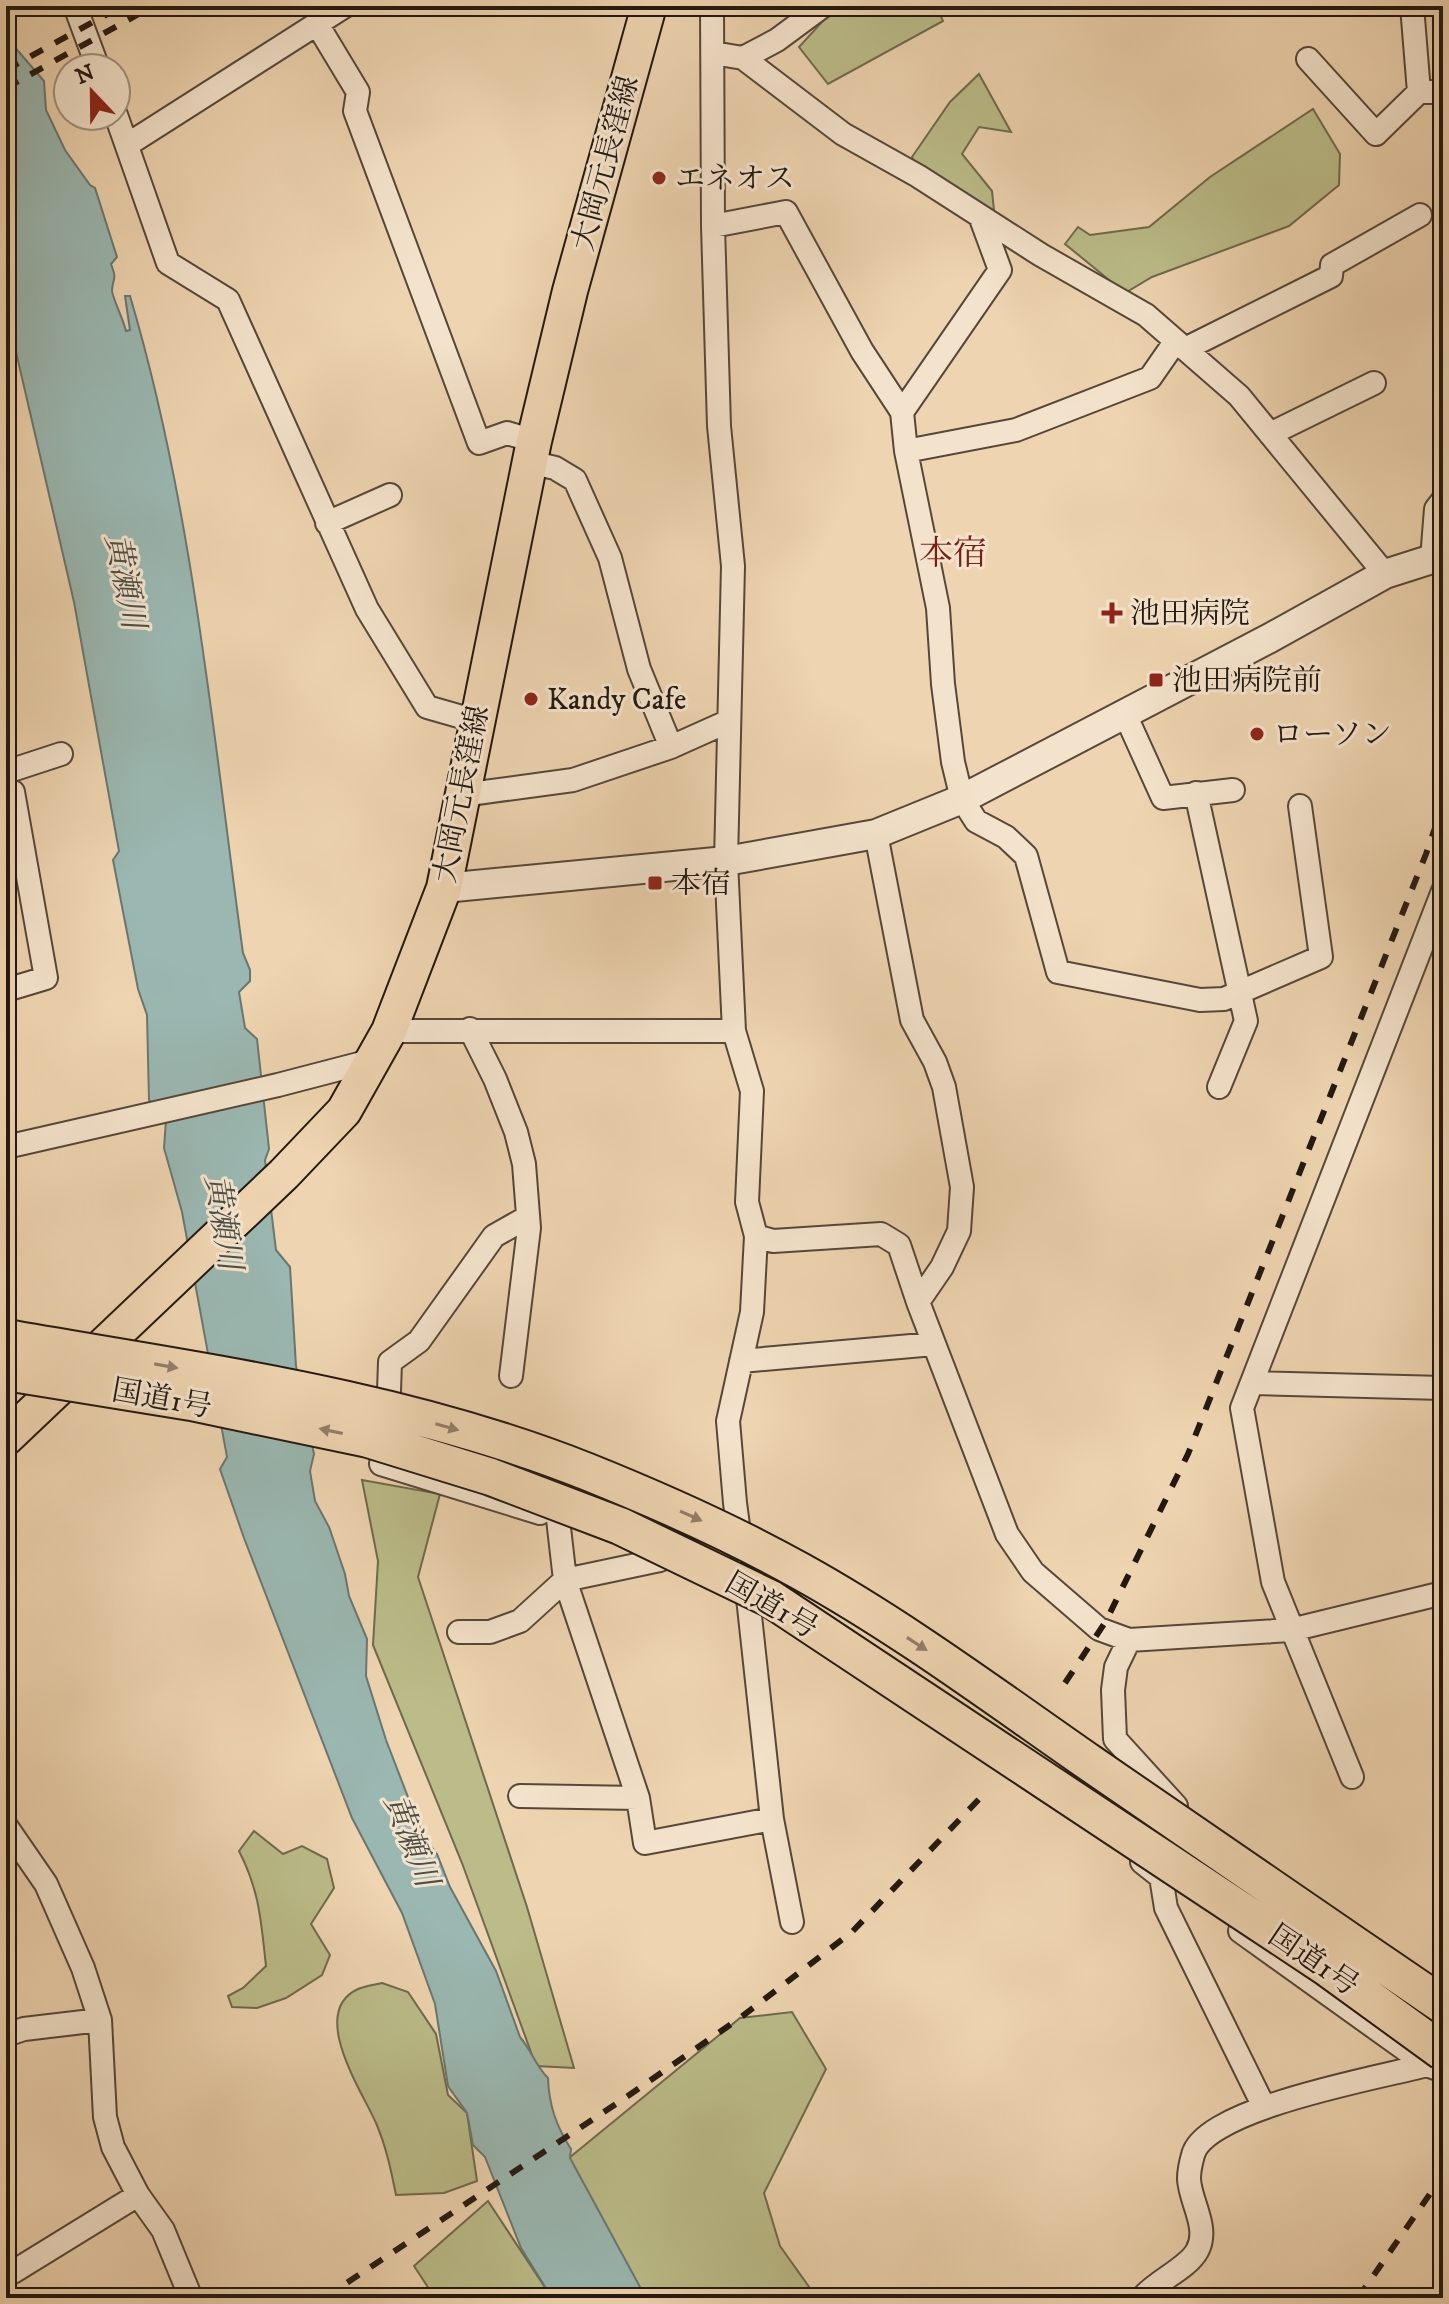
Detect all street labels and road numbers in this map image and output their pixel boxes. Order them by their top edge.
street label: 大岡元長窪線 [565,72,648,255]
street label: 大岡元長窪線 [427,702,498,886]
street label: 国道1号 [109,1372,215,1426]
street label: 国道1号 [718,1565,824,1648]
street label: 国道1号 [1261,1918,1365,2005]

